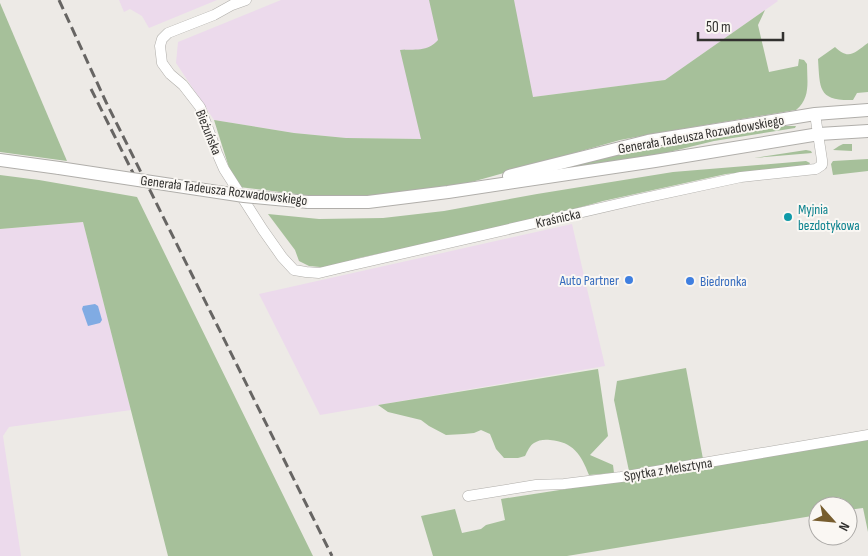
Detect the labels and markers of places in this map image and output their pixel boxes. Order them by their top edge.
place label: Myjnia bezdotykowa [798,201,860,234]
marker: Myjnia bezdotykowa [782,211,794,223]
place label: Auto Partner [559,272,619,289]
place label: Biedronka [700,273,747,290]
marker: Auto Partner [623,274,635,286]
marker: Biedronka [684,275,696,287]

